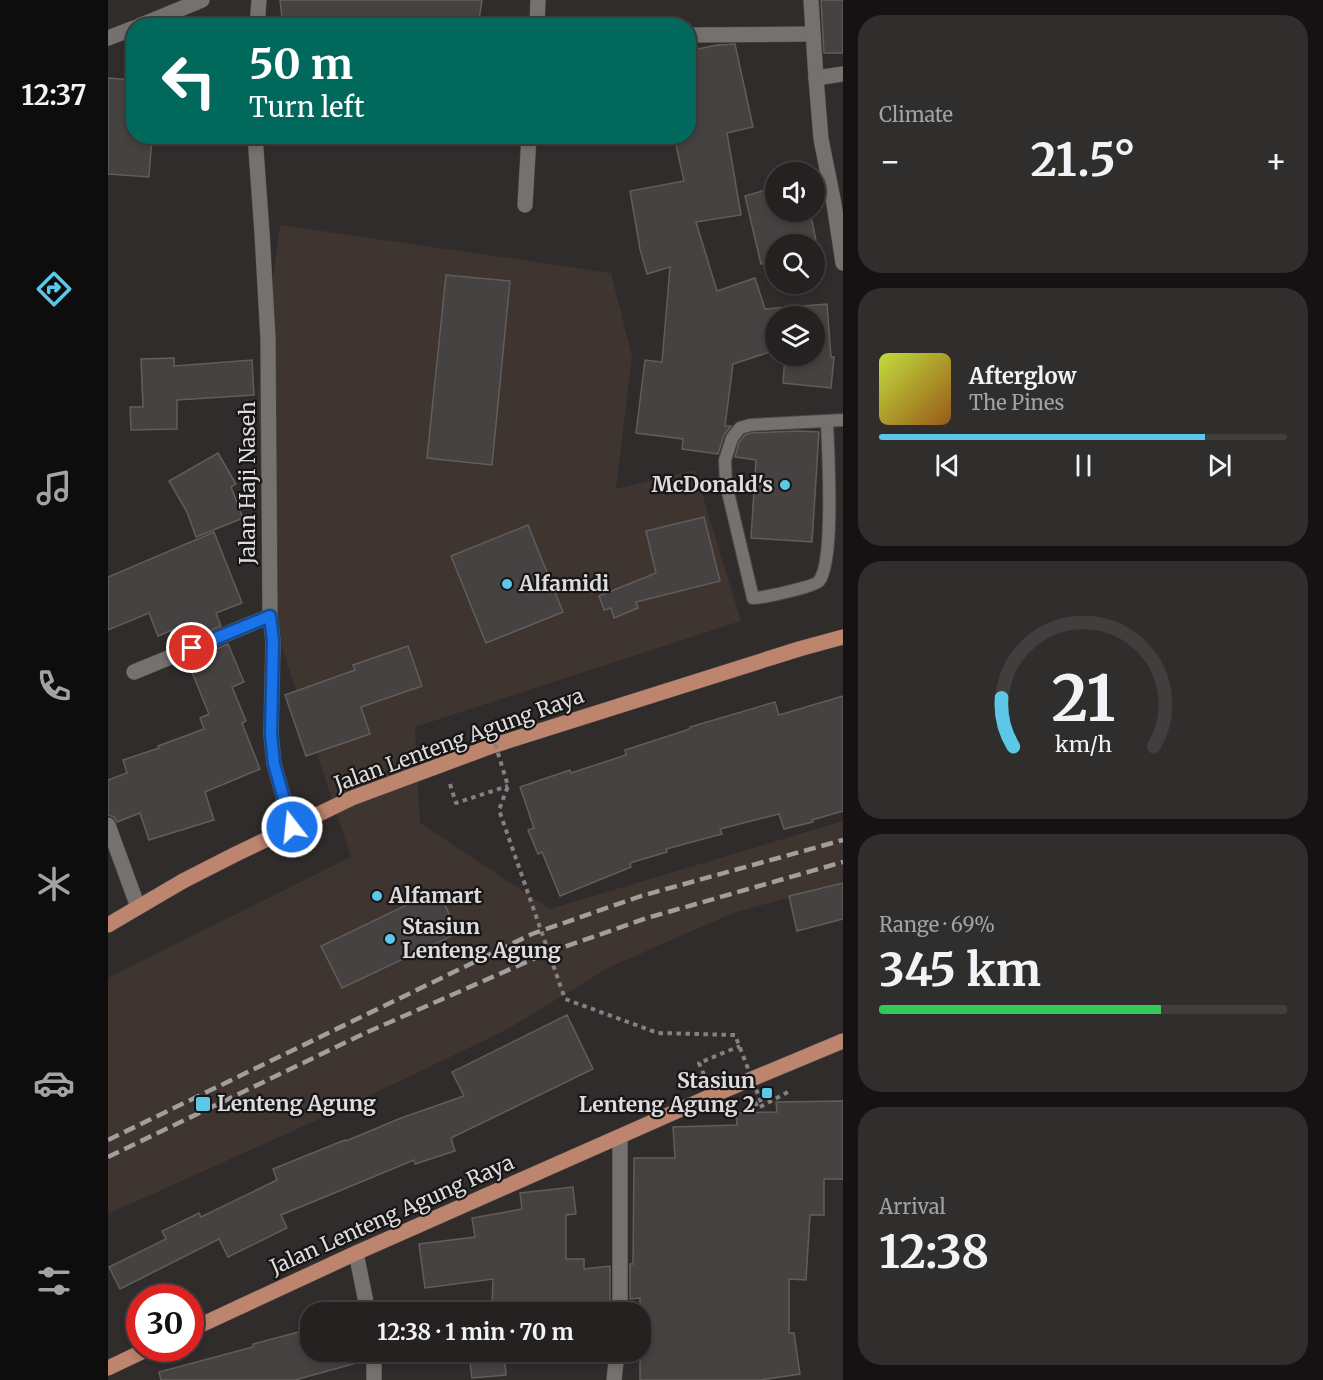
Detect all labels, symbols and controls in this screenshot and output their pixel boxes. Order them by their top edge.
text: 50 m [249,38,353,90]
icon: left [150,42,228,120]
text: 12:37 [22,78,86,112]
text: Turn left [249,90,364,124]
text: Climate [879,102,953,127]
text: 21.5° [1031,132,1135,188]
text: − [879,141,901,182]
text: + [1265,141,1287,182]
map controls [765,162,825,366]
button: sound [765,162,825,222]
button: search [765,234,825,294]
icon: directions [33,268,75,310]
button: layers [765,306,825,366]
text: Afterglow [969,362,1076,390]
text: The Pines [969,390,1064,415]
street label: Jalan Haji Naseh [234,401,261,566]
icon: previous [931,449,964,482]
icon: pause [1067,449,1100,482]
icon: next [1203,449,1236,482]
icon: music [33,467,75,509]
place label: McDonald's [651,471,773,498]
marker: McDonald's [778,478,792,492]
place label: Alfamidi [518,570,609,597]
marker: Alfamidi [500,577,514,591]
pin [166,622,217,673]
icon: arrive [175,631,208,664]
text: 21 [1051,660,1115,738]
icon: phone [33,665,75,707]
street label: Jalan Lenteng Agung Raya [329,682,587,798]
text: km/h [1055,731,1111,758]
position arrow [260,795,324,859]
icon: climate [33,863,75,905]
place label: Alfamart [388,882,483,909]
marker: Alfamart [370,889,384,903]
text: Range · 69% [879,912,995,937]
place label: Stasiun Lenteng Agung [402,913,561,964]
marker: Stasiun Lenteng Agung [383,932,397,946]
text: 345 km [879,942,1041,998]
icon: car [33,1062,75,1104]
place label: Stasiun Lenteng Agung 2 [579,1067,755,1118]
marker: Stasiun Lenteng Agung 2 [760,1086,774,1100]
place label: Lenteng Agung [217,1090,376,1117]
marker: Lenteng Agung [194,1095,212,1113]
street label: Jalan Lenteng Agung Raya [265,1149,518,1281]
text: Arrival [879,1194,946,1219]
text: 12:38 [879,1224,989,1280]
icon: filters [33,1260,75,1302]
speed limit sign: 30 [126,1284,204,1362]
text: 12:38 · 1 min · 70 m [377,1318,574,1346]

